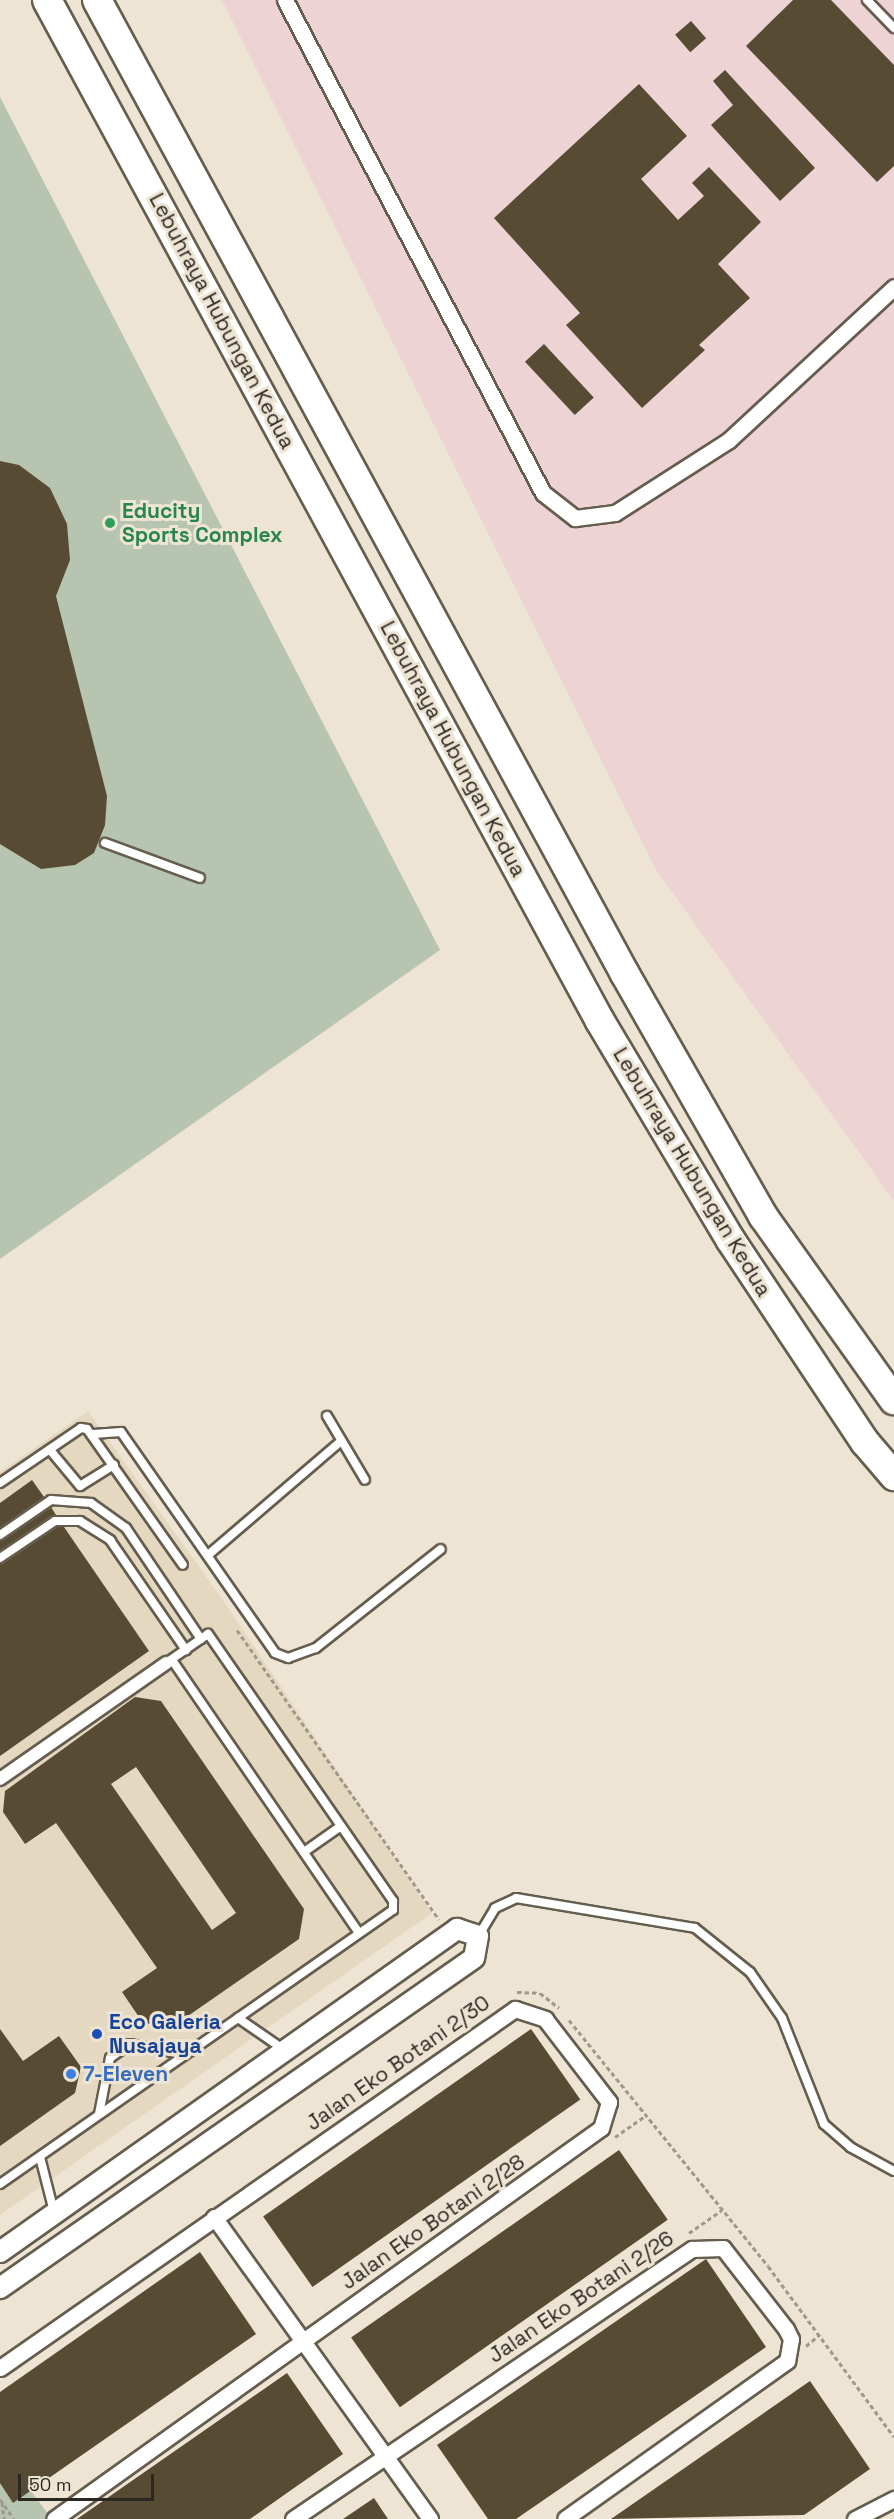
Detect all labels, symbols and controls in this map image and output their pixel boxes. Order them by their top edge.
street label: Lebuhraya Hubungan Kedua [144,189,300,453]
place label: Educity Sports Complex [122,498,282,548]
marker: Educity Sports Complex [103,516,117,530]
street label: Lebuhraya Hubungan Kedua [375,617,531,881]
street label: Lebuhraya Hubungan Kedua [608,1043,776,1301]
street label: Jalan Eko Botani 2/30 [301,1990,495,2136]
place label: Eco Galeria Nusajaya [109,2009,221,2059]
marker: Eco Galeria Nusajaya [90,2027,104,2041]
place label: 7-Eleven [83,2061,168,2087]
marker: 7-Eleven [64,2067,78,2081]
street label: Jalan Eko Botani 2/28 [336,2149,530,2295]
street label: Jalan Eko Botani 2/26 [484,2226,678,2368]
scale bar [21,2462,158,2500]
text: 50 m [29,2473,71,2496]

